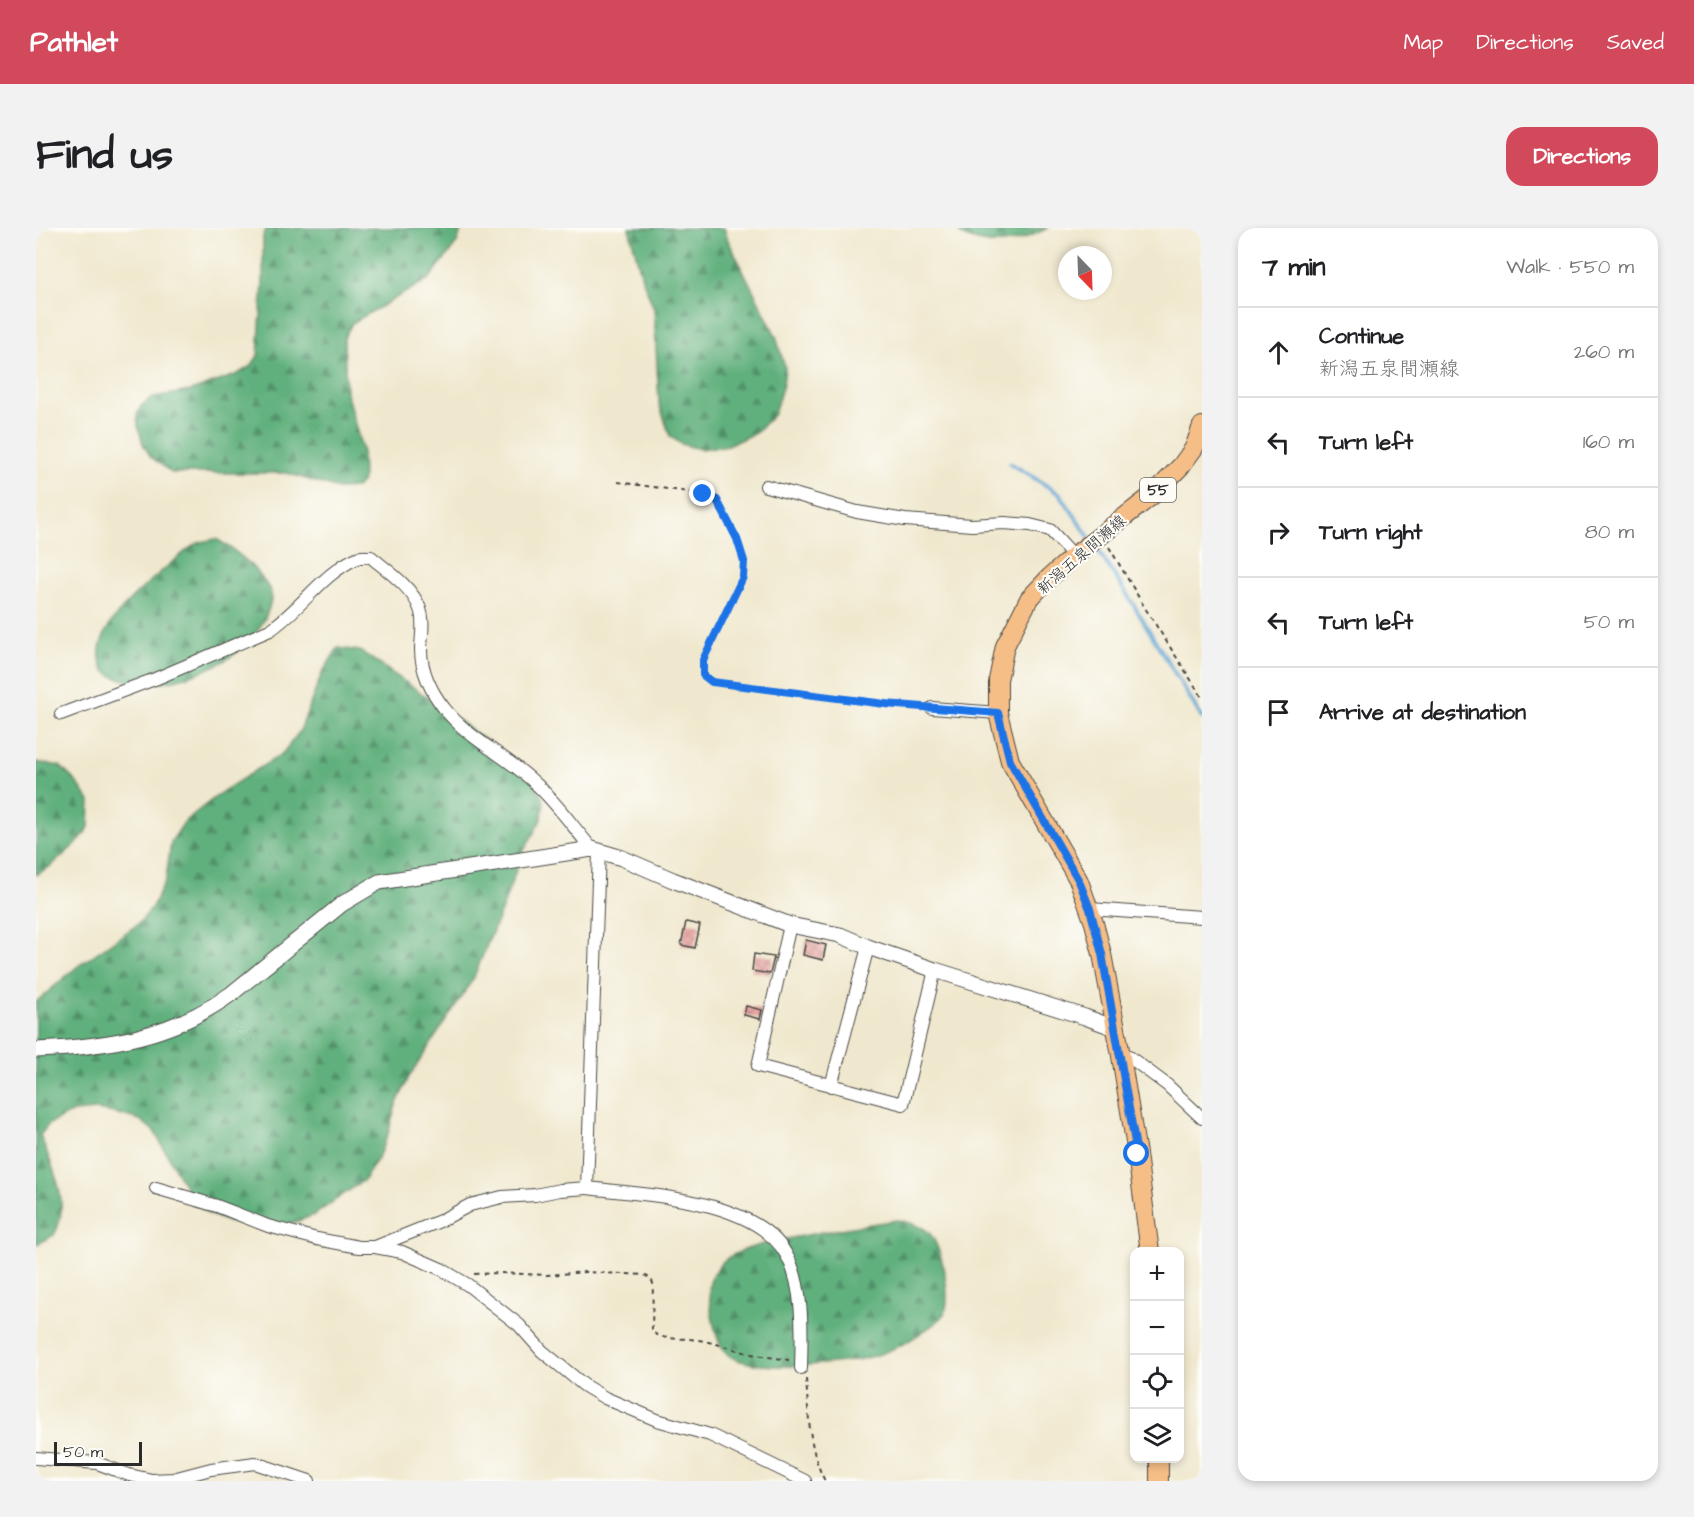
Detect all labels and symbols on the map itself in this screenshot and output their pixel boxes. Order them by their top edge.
north arrow [1058,246,1112,300]
road number: 55 [1140,478,1176,502]
route end [689,480,715,506]
street label: 新潟五泉間瀬線 [1032,510,1131,600]
route start [1123,1140,1149,1166]
scale bar [54,1439,142,1466]

